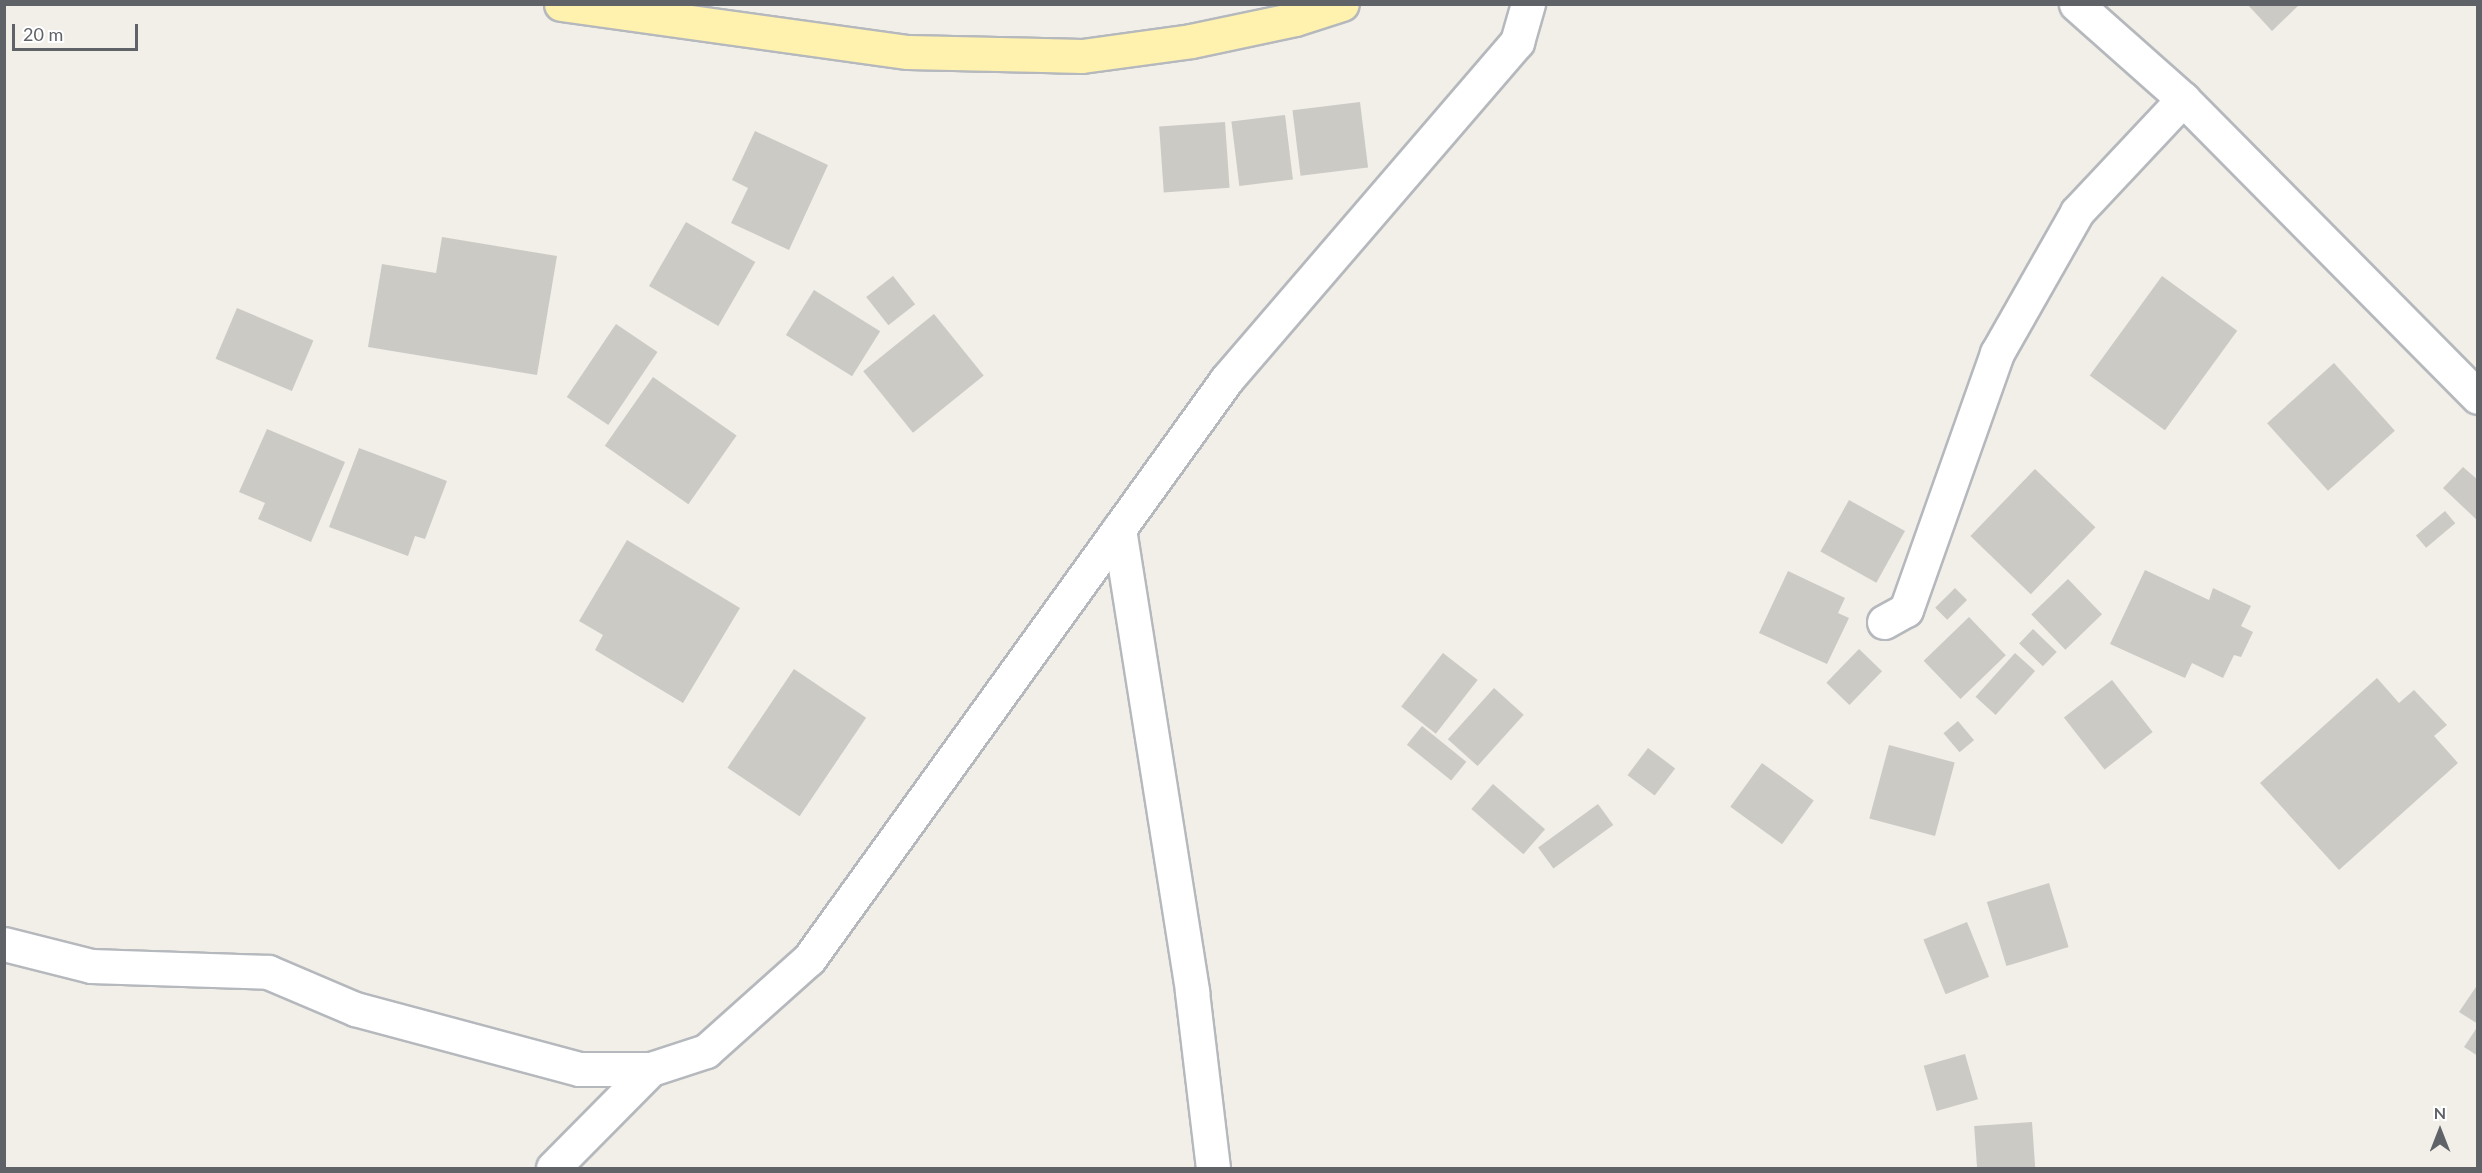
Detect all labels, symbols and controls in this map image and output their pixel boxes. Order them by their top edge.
scale bar [15,12,141,50]
text: 20 m [23,23,63,45]
north arrow [2410,1101,2470,1161]
text: N [2434,1103,2446,1122]

